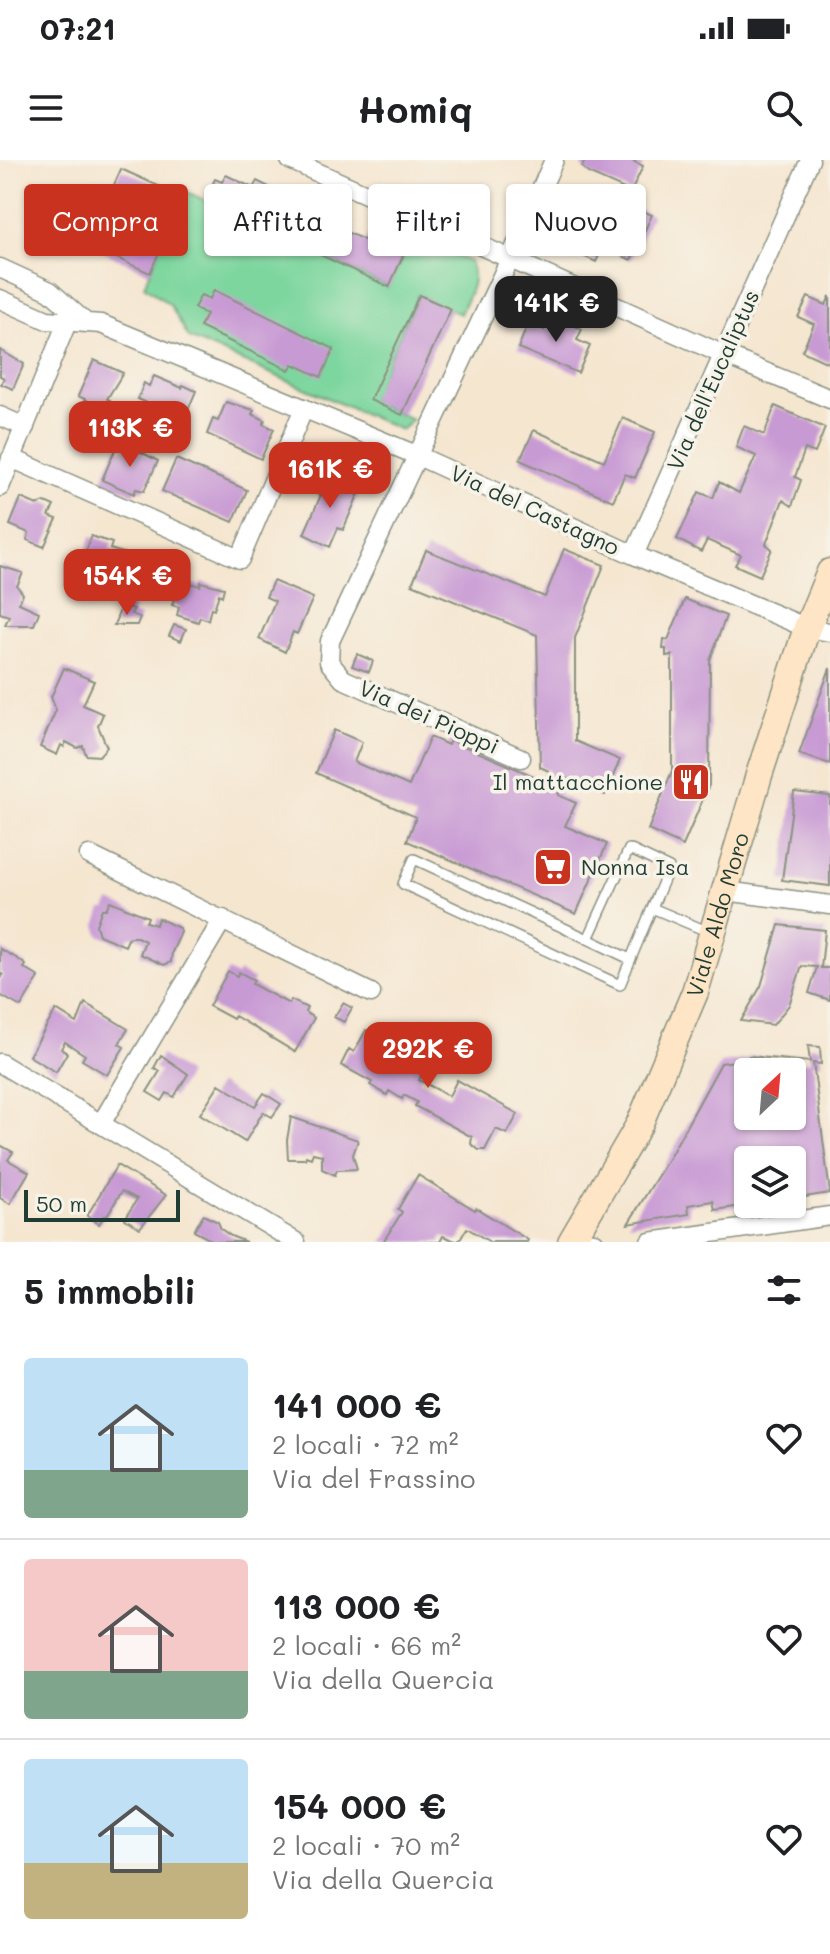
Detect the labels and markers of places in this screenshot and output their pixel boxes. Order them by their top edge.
pin: 141K € [491,276,621,344]
pin: 113K € [65,401,195,469]
pin: 161K € [265,442,395,510]
pin: 154K € [62,549,192,617]
restaurant icon: Il mattacchione [670,761,712,803]
place label: Il mattacchione [493,767,663,796]
supermarket icon: Nonna Isa [532,846,574,888]
place label: Nonna Isa [581,852,689,881]
pin: 292K € [363,1022,493,1090]

